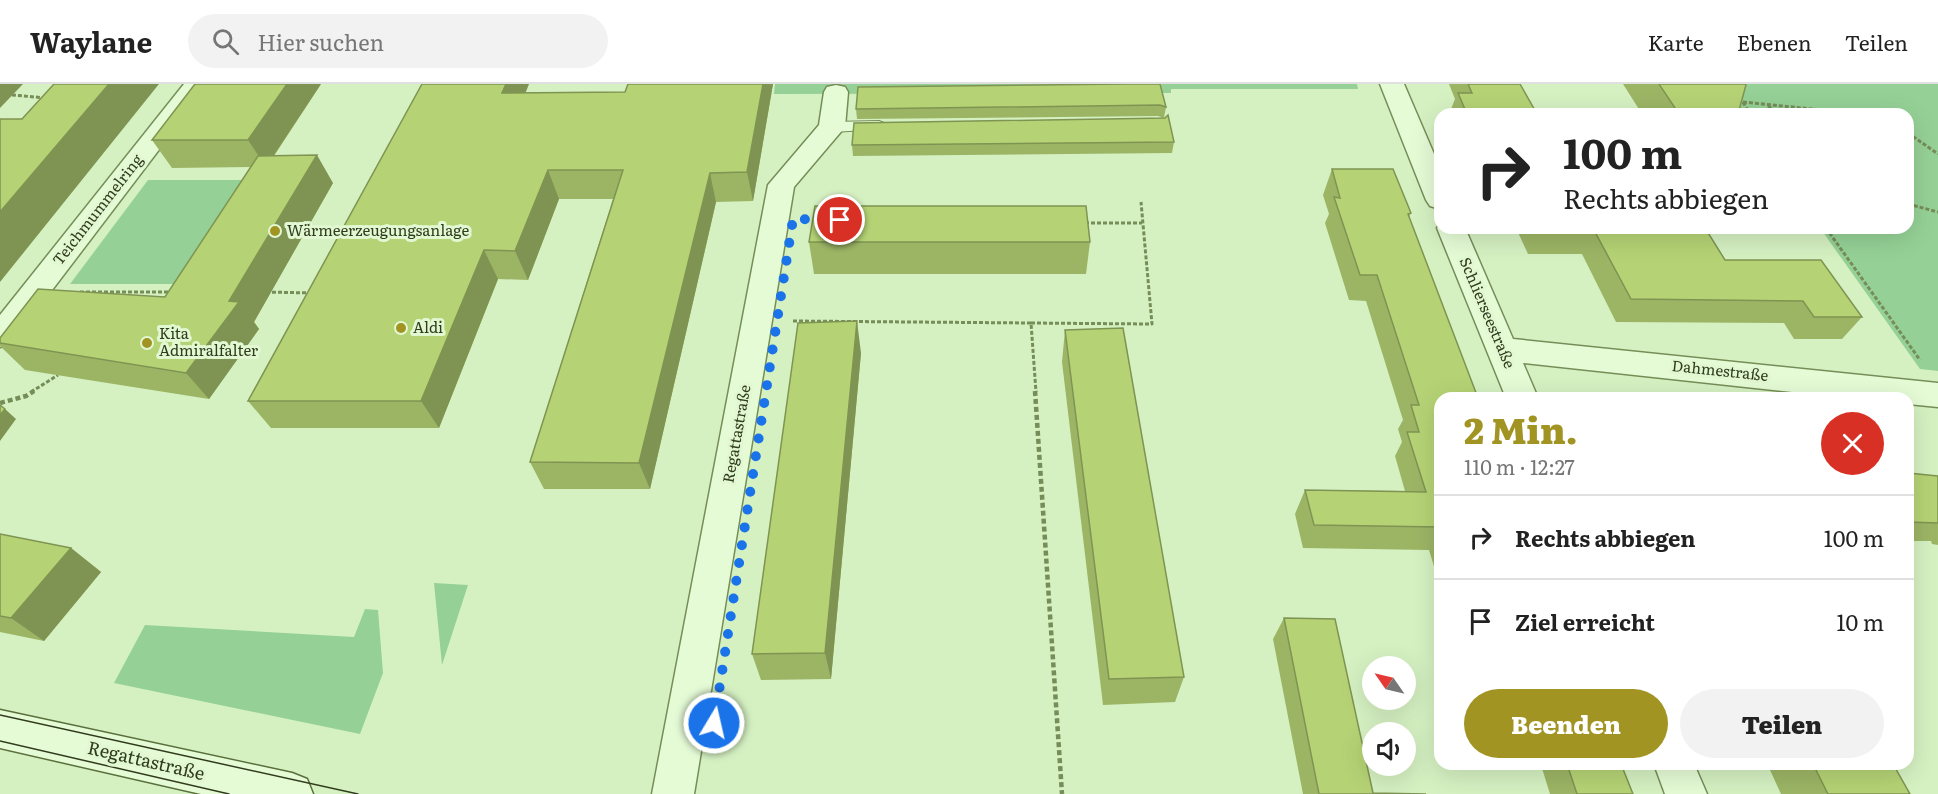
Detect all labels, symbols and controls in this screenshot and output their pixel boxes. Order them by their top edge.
search box [188,14,608,68]
text: Waylane [30,20,152,62]
icon: search [209,25,242,58]
text: Hier suchen [257,25,384,58]
text: Karte [1648,26,1704,57]
text: Ebenen [1737,26,1812,57]
text: Teilen [1845,26,1908,57]
text: 100 m [1563,120,1682,182]
icon: right [1464,132,1542,210]
street label: Teichmummelring [46,148,148,270]
text: Rechts abbiegen [1563,177,1769,217]
pin [814,194,865,245]
icon: arrive [823,203,856,236]
place label: Wärmeerzeugungsanlage [287,218,469,241]
marker: Wärmeerzeugungsanlage [268,224,282,238]
street label: Schlierseestraße [1455,253,1522,372]
place label: Aldi [413,315,443,338]
place label: Kita Admiralfalter [159,321,258,361]
marker: Aldi [394,321,408,335]
marker: Kita Admiralfalter [140,336,154,350]
street label: Dahmestraße [1671,353,1770,386]
street label: Regattastraße [716,383,756,485]
text: 2 Min. [1464,402,1578,455]
button: close [1821,412,1884,475]
text: 110 m · 12:27 [1464,451,1575,481]
icon: right [1464,521,1497,554]
text: Rechts abbiegen [1515,521,1695,554]
text: 100 m [1824,521,1884,554]
icon: arrive [1464,605,1497,638]
text: Ziel erreicht [1515,605,1655,638]
text: 10 m [1837,605,1884,638]
north arrow [1362,656,1416,710]
map controls [1362,656,1416,776]
button: Beenden [1464,689,1668,758]
button: Teilen [1680,689,1884,758]
position arrow [682,691,746,755]
button: sound [1362,722,1416,776]
street label: Regattastraße [85,733,208,786]

